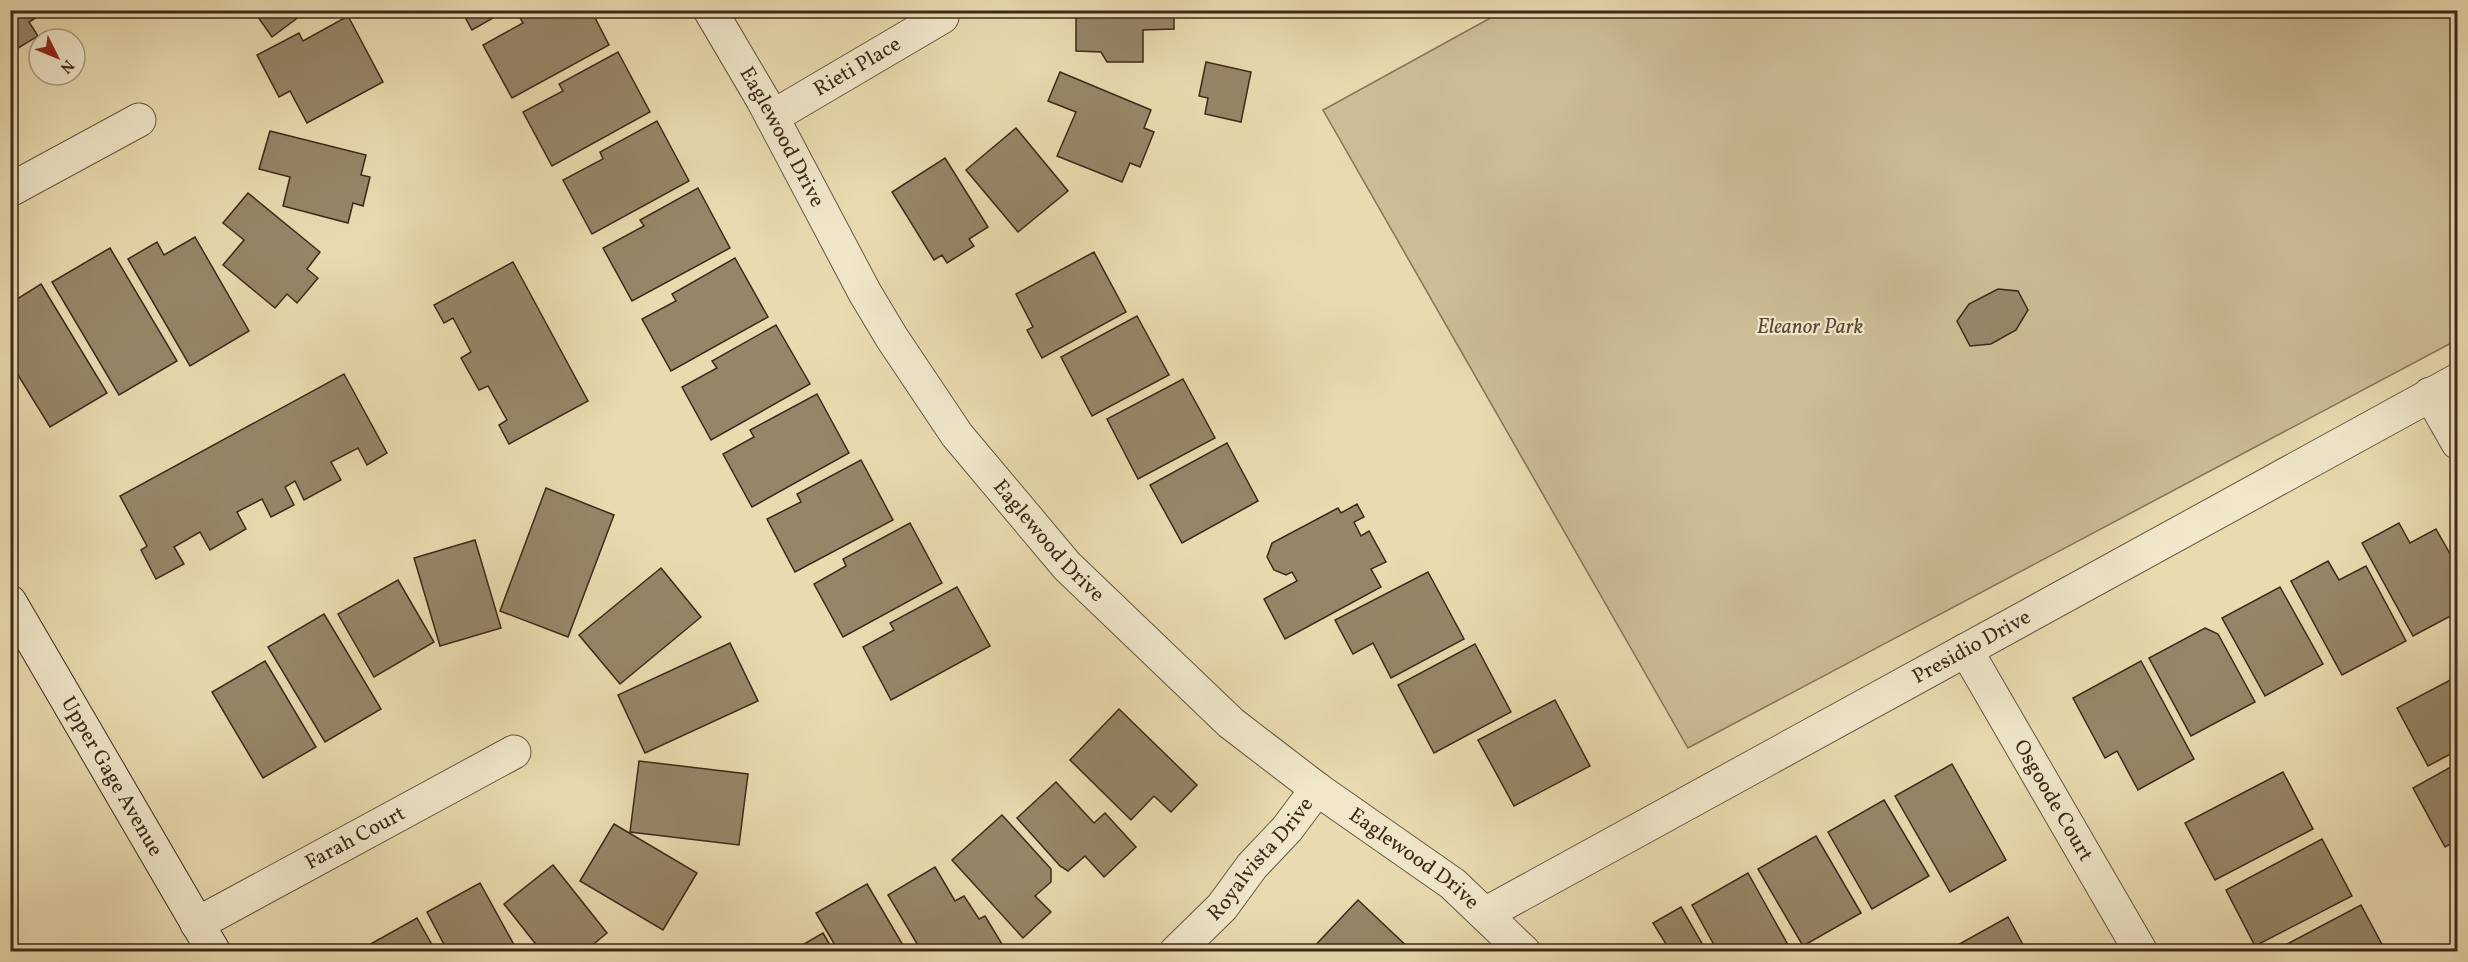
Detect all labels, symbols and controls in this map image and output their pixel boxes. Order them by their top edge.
north arrow [27,27,87,87]
street label: Rieti Place [808,30,906,104]
text: N [54,54,79,78]
street label: Eaglewood Drive [732,61,832,212]
park label: Eleanor Park [1757,313,1864,342]
street label: Eaglewood Drive [986,473,1111,609]
street label: Presidio Drive [1907,603,2036,691]
street label: Upper Gage Avenue [54,691,170,862]
street label: Osgoode Court [2006,734,2100,867]
street label: Royalvista Drive [1201,791,1320,928]
street label: Farah Court [300,799,411,877]
street label: Eaglewood Drive [1343,801,1486,916]

